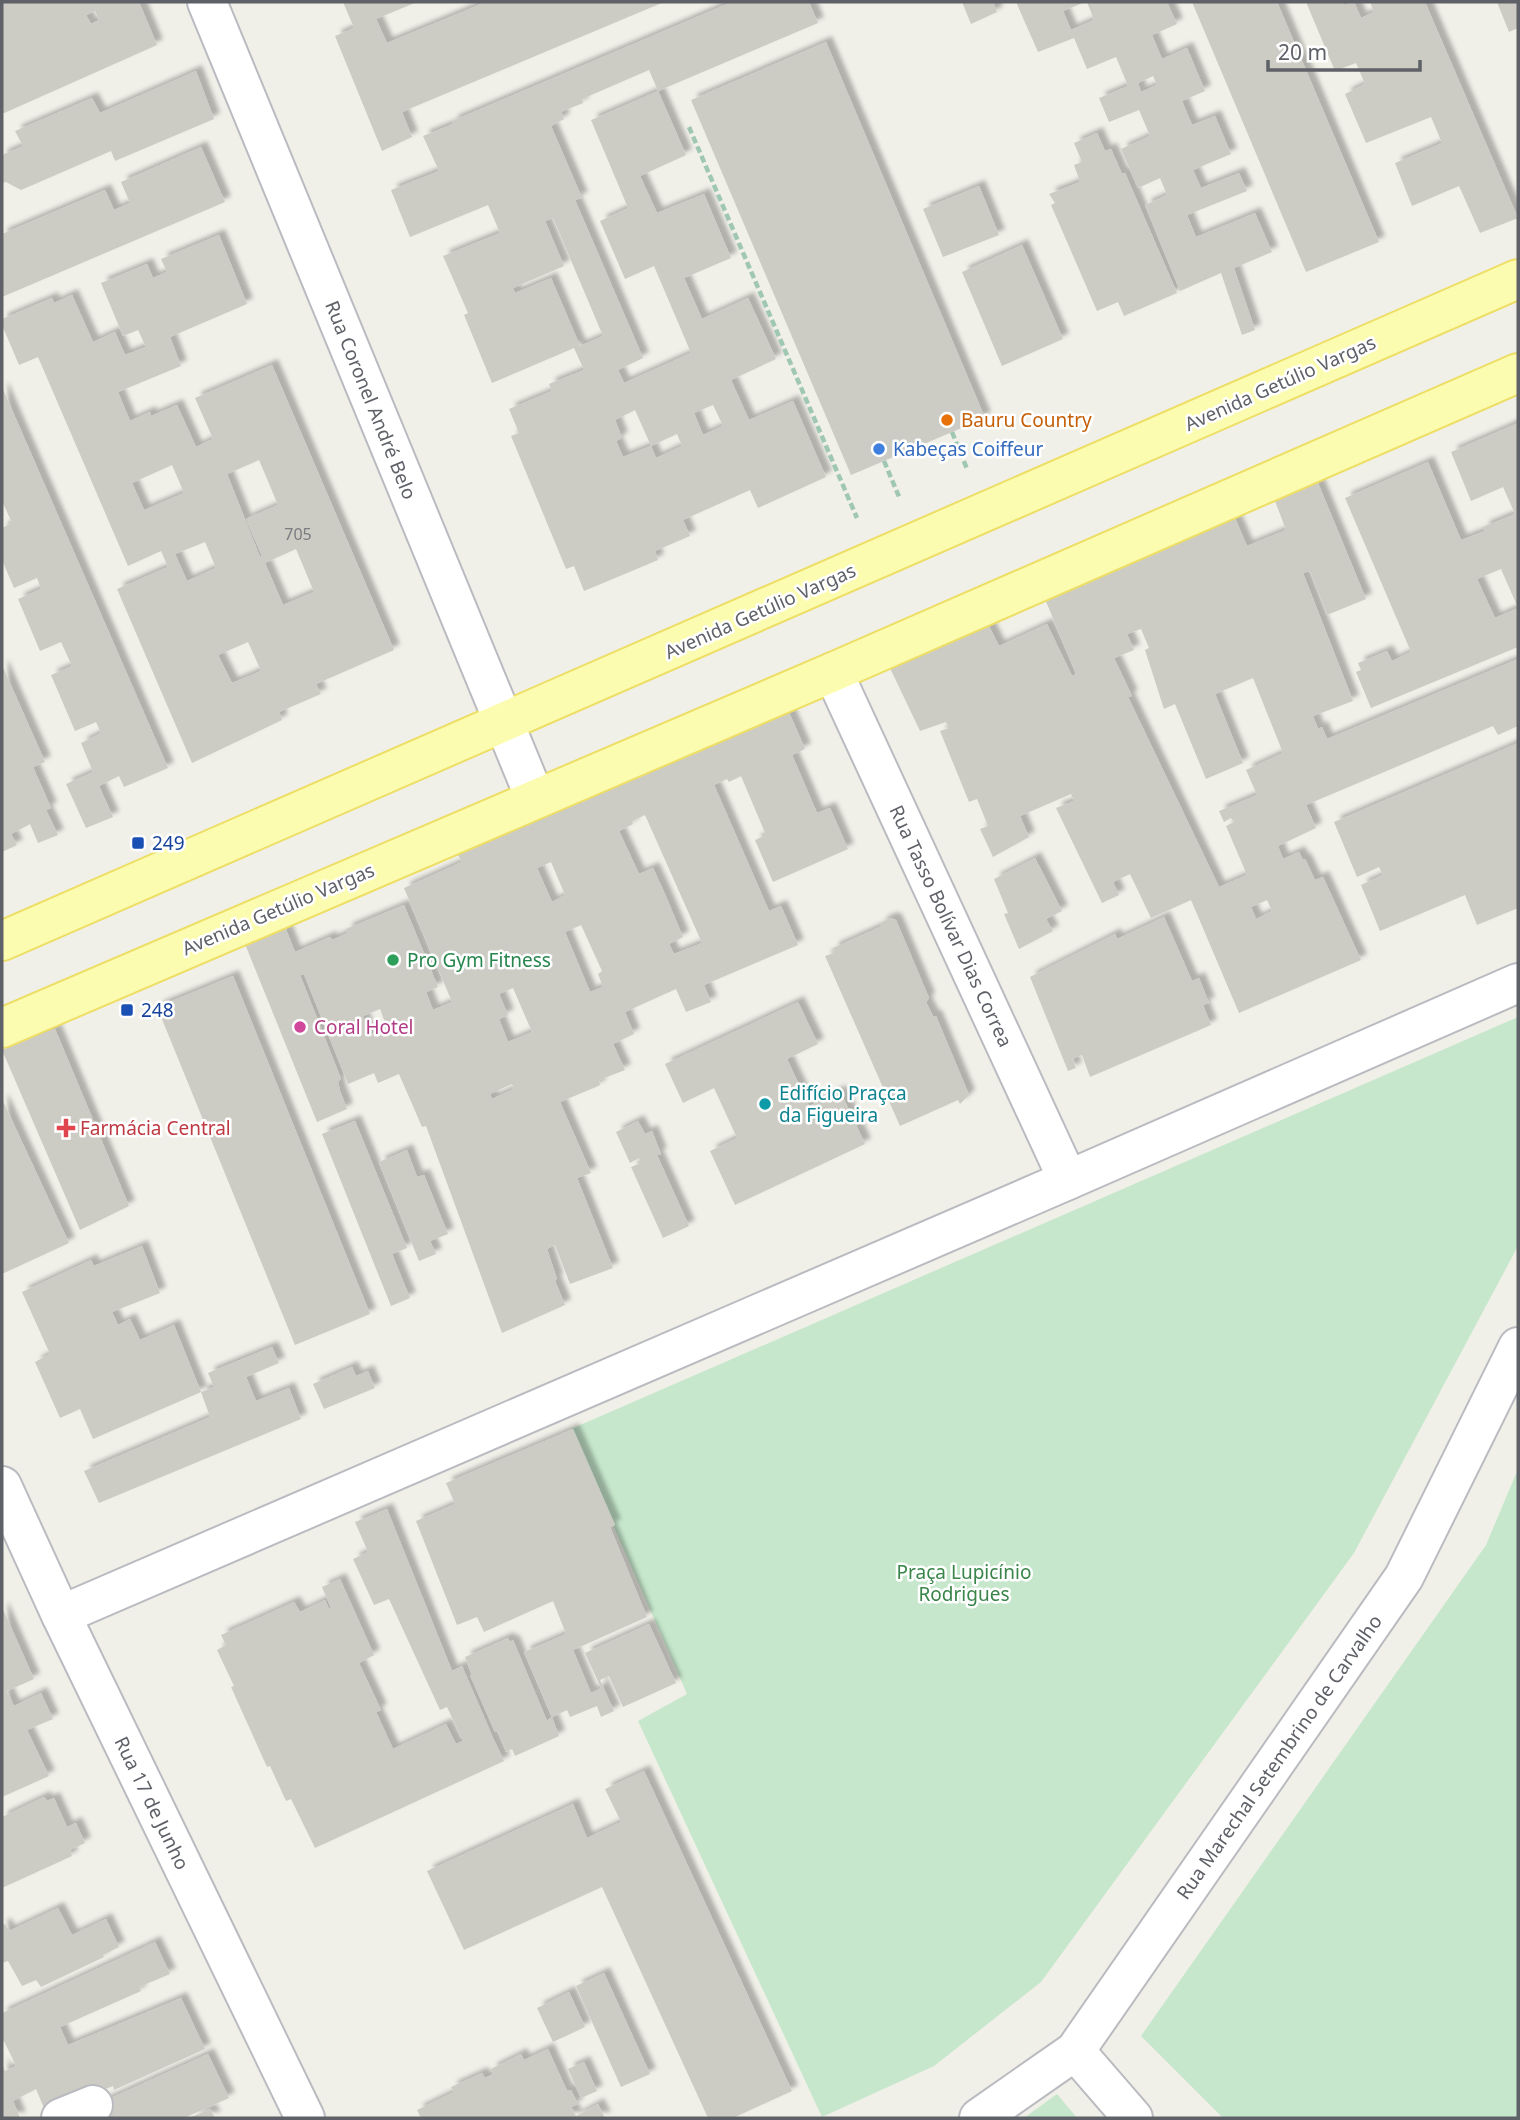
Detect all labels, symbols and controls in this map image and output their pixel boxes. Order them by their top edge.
scale bar [1268,28,1420,72]
text: 20 m [1278,38,1327,66]
street label: Rua Coronel André Belo [319,297,423,503]
street label: Avenida Getúlio Vargas [1180,329,1380,437]
place label: Bauru Country [961,407,1092,433]
marker: Bauru Country [939,412,955,428]
place label: Kabeças Coiffeur [893,436,1044,462]
marker: Kabeças Coiffeur [871,441,887,457]
house number: 705 [284,523,312,545]
street label: Avenida Getúlio Vargas [660,557,860,665]
street label: Rua Tasso Bolívar Dias Correa [883,801,1019,1051]
place label: 249 [152,830,185,856]
marker: 249 [130,835,146,851]
street label: Avenida Getúlio Vargas [178,857,378,961]
place label: Pro Gym Fitness [407,947,551,973]
marker: Pro Gym Fitness [385,952,401,968]
place label: 248 [141,997,174,1023]
marker: 248 [119,1002,135,1018]
place label: Coral Hotel [314,1014,414,1040]
marker: Coral Hotel [292,1019,308,1035]
place label: Edifício Praçca da Figueira [779,1080,907,1128]
marker: Edifício Praçca da Figueira [757,1096,773,1112]
place label: Farmácia Central [80,1115,231,1141]
marker: Farmácia Central [58,1120,74,1136]
park label: Praça Lupicínio Rodrigues [897,1559,1031,1607]
street label: Rua Marechal Setembrino de Carvalho [1170,1609,1388,1905]
street label: Rua 17 de Junho [109,1732,195,1874]

